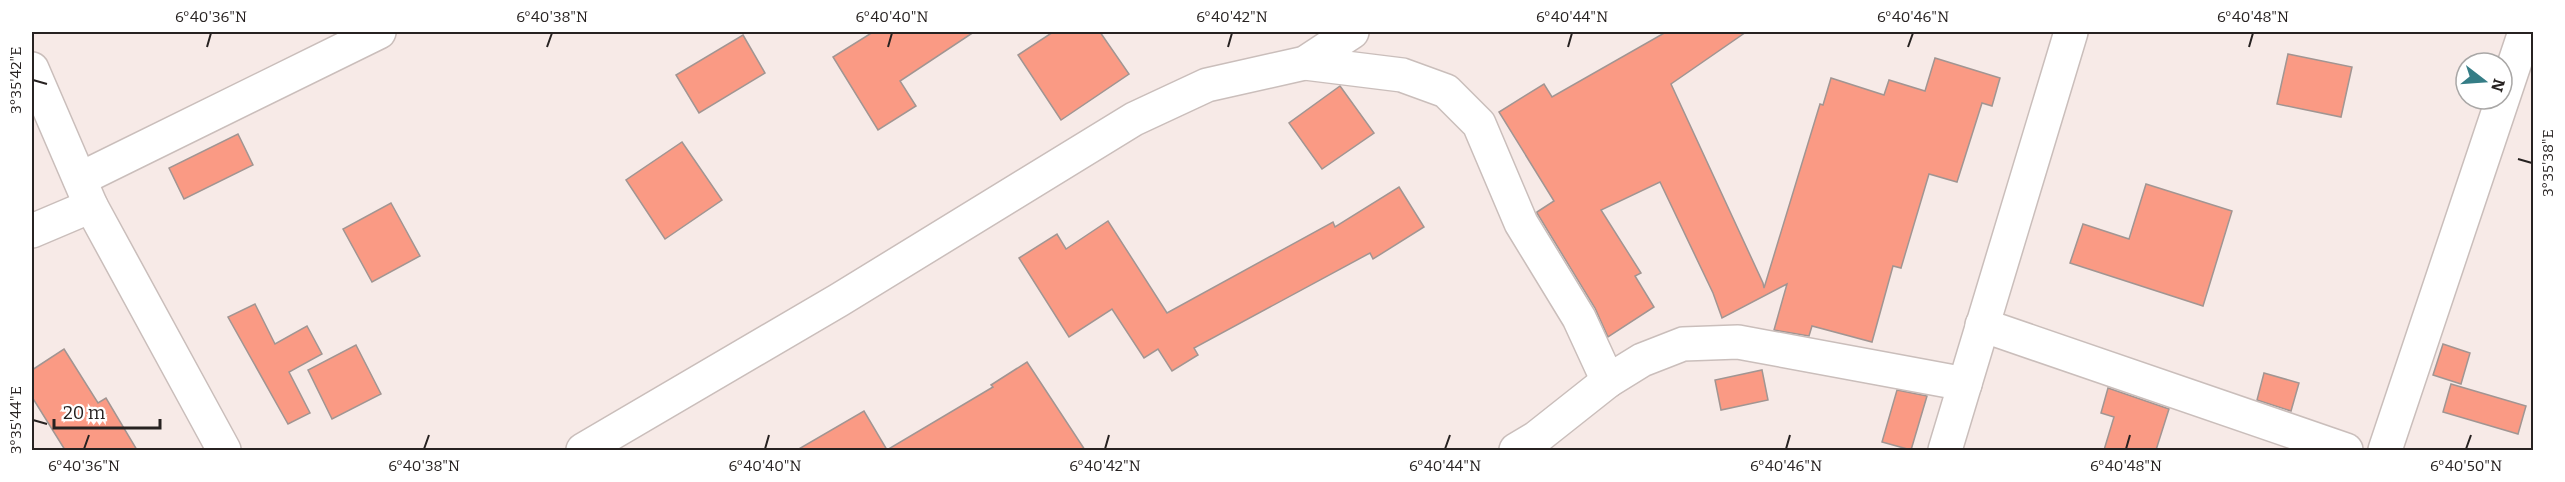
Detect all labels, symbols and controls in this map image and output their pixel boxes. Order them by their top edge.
text: 6°40'36"N [175,8,247,26]
text: 6°40'38"N [516,8,588,26]
text: 6°40'40"N [856,8,929,26]
text: 6°40'42"N [1196,8,1268,26]
text: 6°40'44"N [1536,8,1608,26]
text: 6°40'46"N [1877,8,1949,26]
text: 6°40'48"N [2217,8,2289,26]
text: 3°35'42"E [7,46,25,114]
north arrow [2454,51,2514,111]
text: N [2487,77,2509,94]
text: 3°35'38"E [2539,129,2557,197]
text: 3°35'44"E [7,386,25,454]
scale bar [54,392,160,430]
text: 20 m [63,402,105,424]
text: 6°40'36"N [48,457,120,475]
text: 6°40'38"N [388,457,460,475]
text: 6°40'40"N [729,457,802,475]
text: 6°40'42"N [1069,457,1141,475]
text: 6°40'44"N [1409,457,1481,475]
text: 6°40'46"N [1750,457,1822,475]
text: 6°40'48"N [2090,457,2162,475]
text: 6°40'50"N [2430,457,2502,475]

